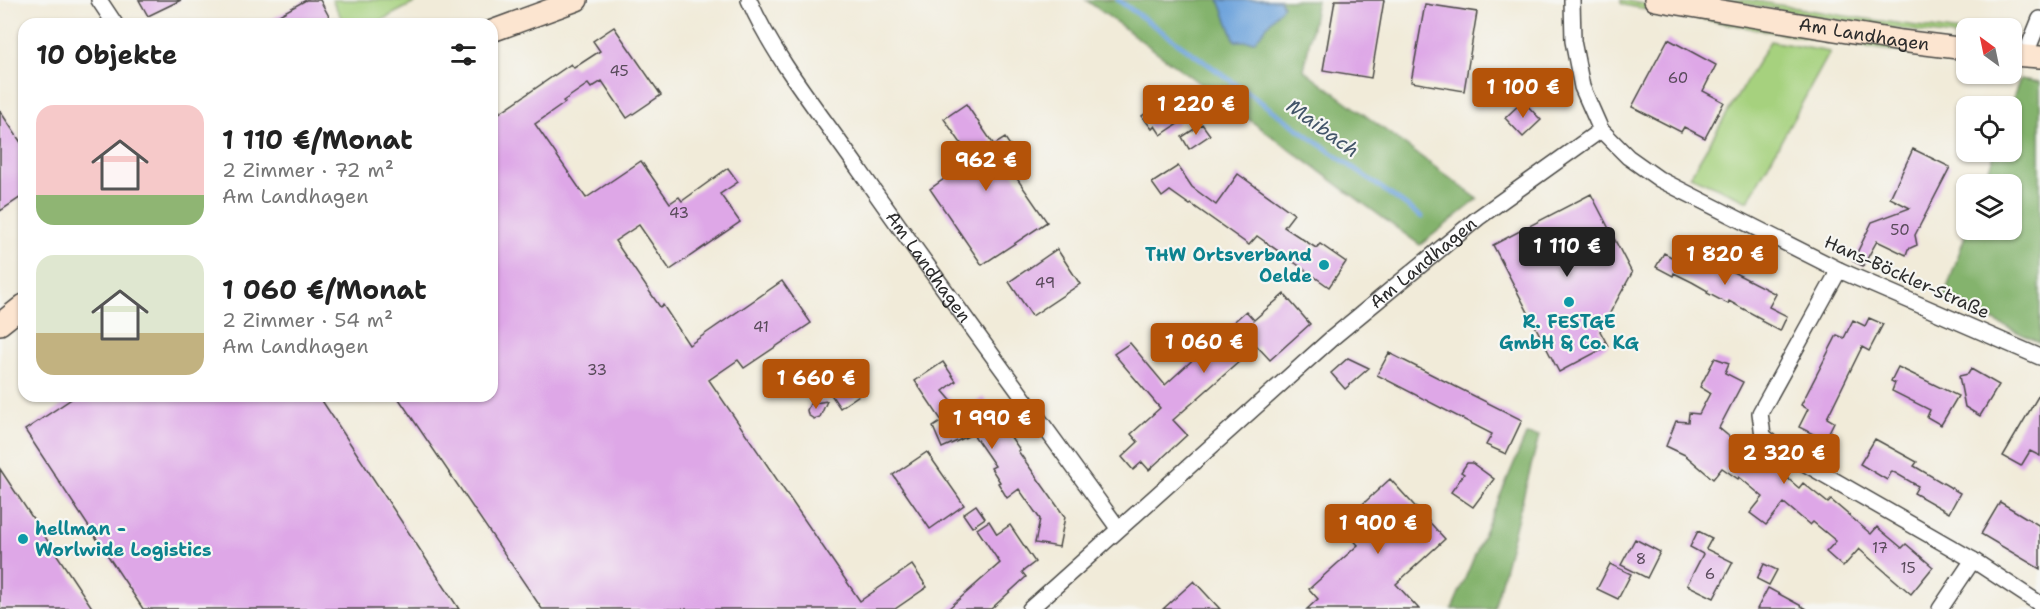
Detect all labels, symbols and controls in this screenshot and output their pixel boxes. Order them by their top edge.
street label: Am Landhagen [1797,12,1931,56]
north arrow [1956,18,2022,84]
map controls [1956,18,2022,240]
text: 10 Objekte [36,37,177,72]
icon: filters [447,38,480,71]
house number: 45 [609,61,629,81]
pin: 1 100 € [1468,68,1578,119]
house number: 60 [1668,68,1688,88]
text: 1 100 € [1486,74,1560,100]
pin: 1 220 € [1141,85,1251,136]
text: 1 220 € [1157,91,1235,117]
water label: Maibach [1281,93,1365,163]
button: locate [1956,96,2022,162]
text: 1 110 €/Monat [222,122,413,157]
icon: home [84,129,156,201]
pin: 962 € [944,141,1028,192]
text: 962 € [955,147,1017,173]
text: 2 Zimmer · 72 m² [222,157,394,183]
button: layers [1956,174,2022,240]
text: Am Landhagen [222,183,368,209]
house number: 43 [669,203,689,223]
street label: Am Landhagen [880,206,977,327]
street label: Am Landhagen [1365,212,1482,314]
house number: 50 [1890,220,1910,240]
pin: 1 110 € [1512,227,1622,278]
street label: Hans-Böckler-Straße [1821,230,1993,324]
text: 1 110 € [1533,233,1601,259]
pin: 1 820 € [1670,235,1780,286]
text: 1 820 € [1686,241,1764,267]
place label: THW Ortsverband Oelde [1145,243,1312,288]
marker: THW Ortsverband Oelde [1317,258,1331,272]
text: 1 060 €/Monat [222,272,427,307]
house number: 49 [1035,273,1055,293]
icon: home [84,279,156,351]
marker: R. FESTGE GmbH & Co. KG [1562,295,1576,309]
text: 2 Zimmer · 54 m² [222,307,393,333]
place label: R. FESTGE GmbH & Co. KG [1499,310,1640,355]
house number: 41 [753,317,769,337]
pin: 1 060 € [1149,323,1259,374]
text: 1 060 € [1165,329,1243,355]
text: Am Landhagen [222,333,368,359]
pin: 1 660 € [761,359,871,410]
house number: 33 [587,360,607,380]
text: 1 660 € [777,365,855,391]
pin: 1 990 € [937,399,1047,450]
text: 1 990 € [953,405,1031,431]
pin: 2 320 € [1729,434,1839,485]
text: 2 320 € [1743,440,1825,466]
pin: 1 900 € [1323,504,1433,555]
text: 1 900 € [1339,510,1417,536]
place label: hellman - Worlwide Logistics [35,517,212,562]
marker: hellman - Worlwide Logistics [16,532,30,546]
house number: 17 [1872,538,1888,558]
house number: 8 [1636,549,1646,569]
house number: 15 [1900,558,1916,578]
house number: 6 [1705,564,1715,584]

